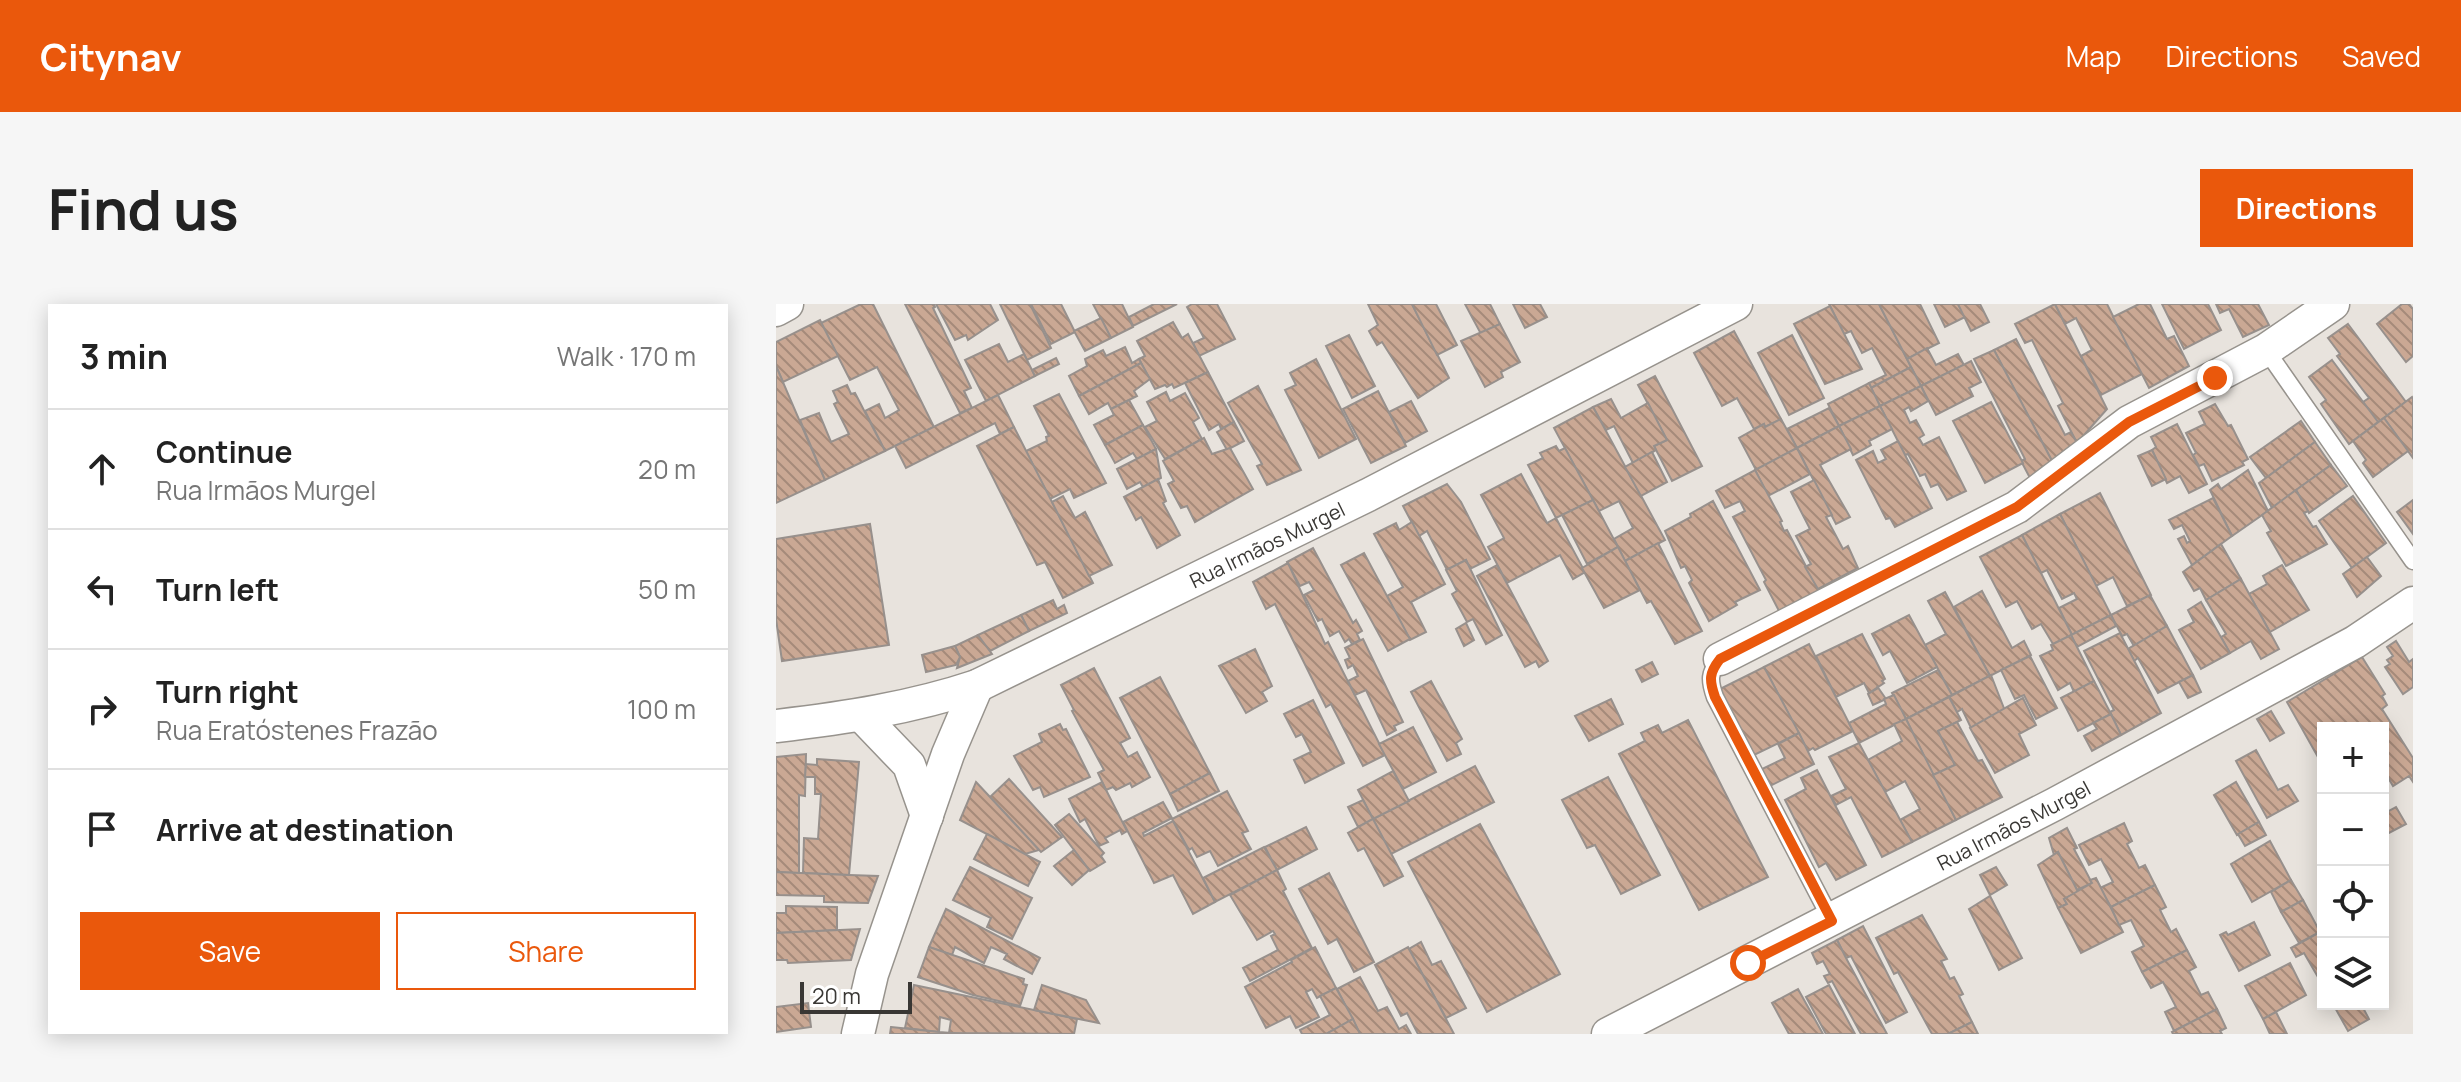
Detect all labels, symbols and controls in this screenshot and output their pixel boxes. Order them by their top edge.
text: Citynav [40,30,182,82]
text: Map [2066,37,2121,75]
text: Directions [2165,37,2298,75]
text: Saved [2342,37,2421,75]
button: Directions [2200,169,2413,247]
text: Find us [48,170,239,247]
text: 3 min [80,333,168,379]
text: Walk · 170 m [557,338,696,374]
route end [2197,360,2233,396]
text: Continue [156,431,292,472]
icon: ahead [80,447,124,491]
text: 20 m [638,451,696,487]
text: Rua Irmãos Murgel [156,472,376,508]
street label: Rua Irmãos Murgel [1185,495,1349,594]
icon: left [80,567,124,611]
text: Turn left [156,569,279,610]
text: 50 m [638,571,696,607]
text: Turn right [156,671,299,712]
icon: right [80,687,124,731]
text: 100 m [627,691,696,727]
text: Rua Eratóstenes Frazão [156,712,438,748]
map controls [2317,722,2389,1010]
button: + [2317,722,2389,794]
street label: Rua Irmãos Murgel [1932,774,2095,876]
button: − [2317,794,2389,866]
icon: arrive [80,807,124,851]
text: Arrive at destination [156,809,454,850]
button: locate [2317,866,2389,938]
button: Save [80,912,380,990]
button: Share [396,912,696,990]
button: layers [2317,938,2389,1010]
route start [1730,945,1766,981]
scale bar [800,978,912,1014]
text: 20 m [812,981,861,1011]

